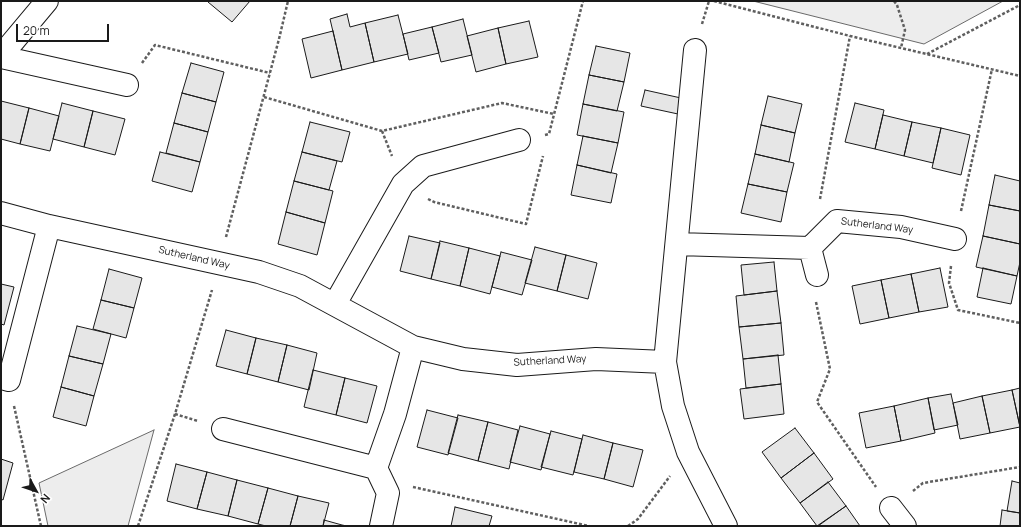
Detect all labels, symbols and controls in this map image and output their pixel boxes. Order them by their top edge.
scale bar [18,16,111,42]
text: 20 m [23,22,50,39]
street label: Sutherland Way [840,216,914,236]
street label: Sutherland Way [157,244,231,272]
street label: Sutherland Way [513,353,587,369]
north arrow [16,471,56,511]
text: N [37,491,54,507]

